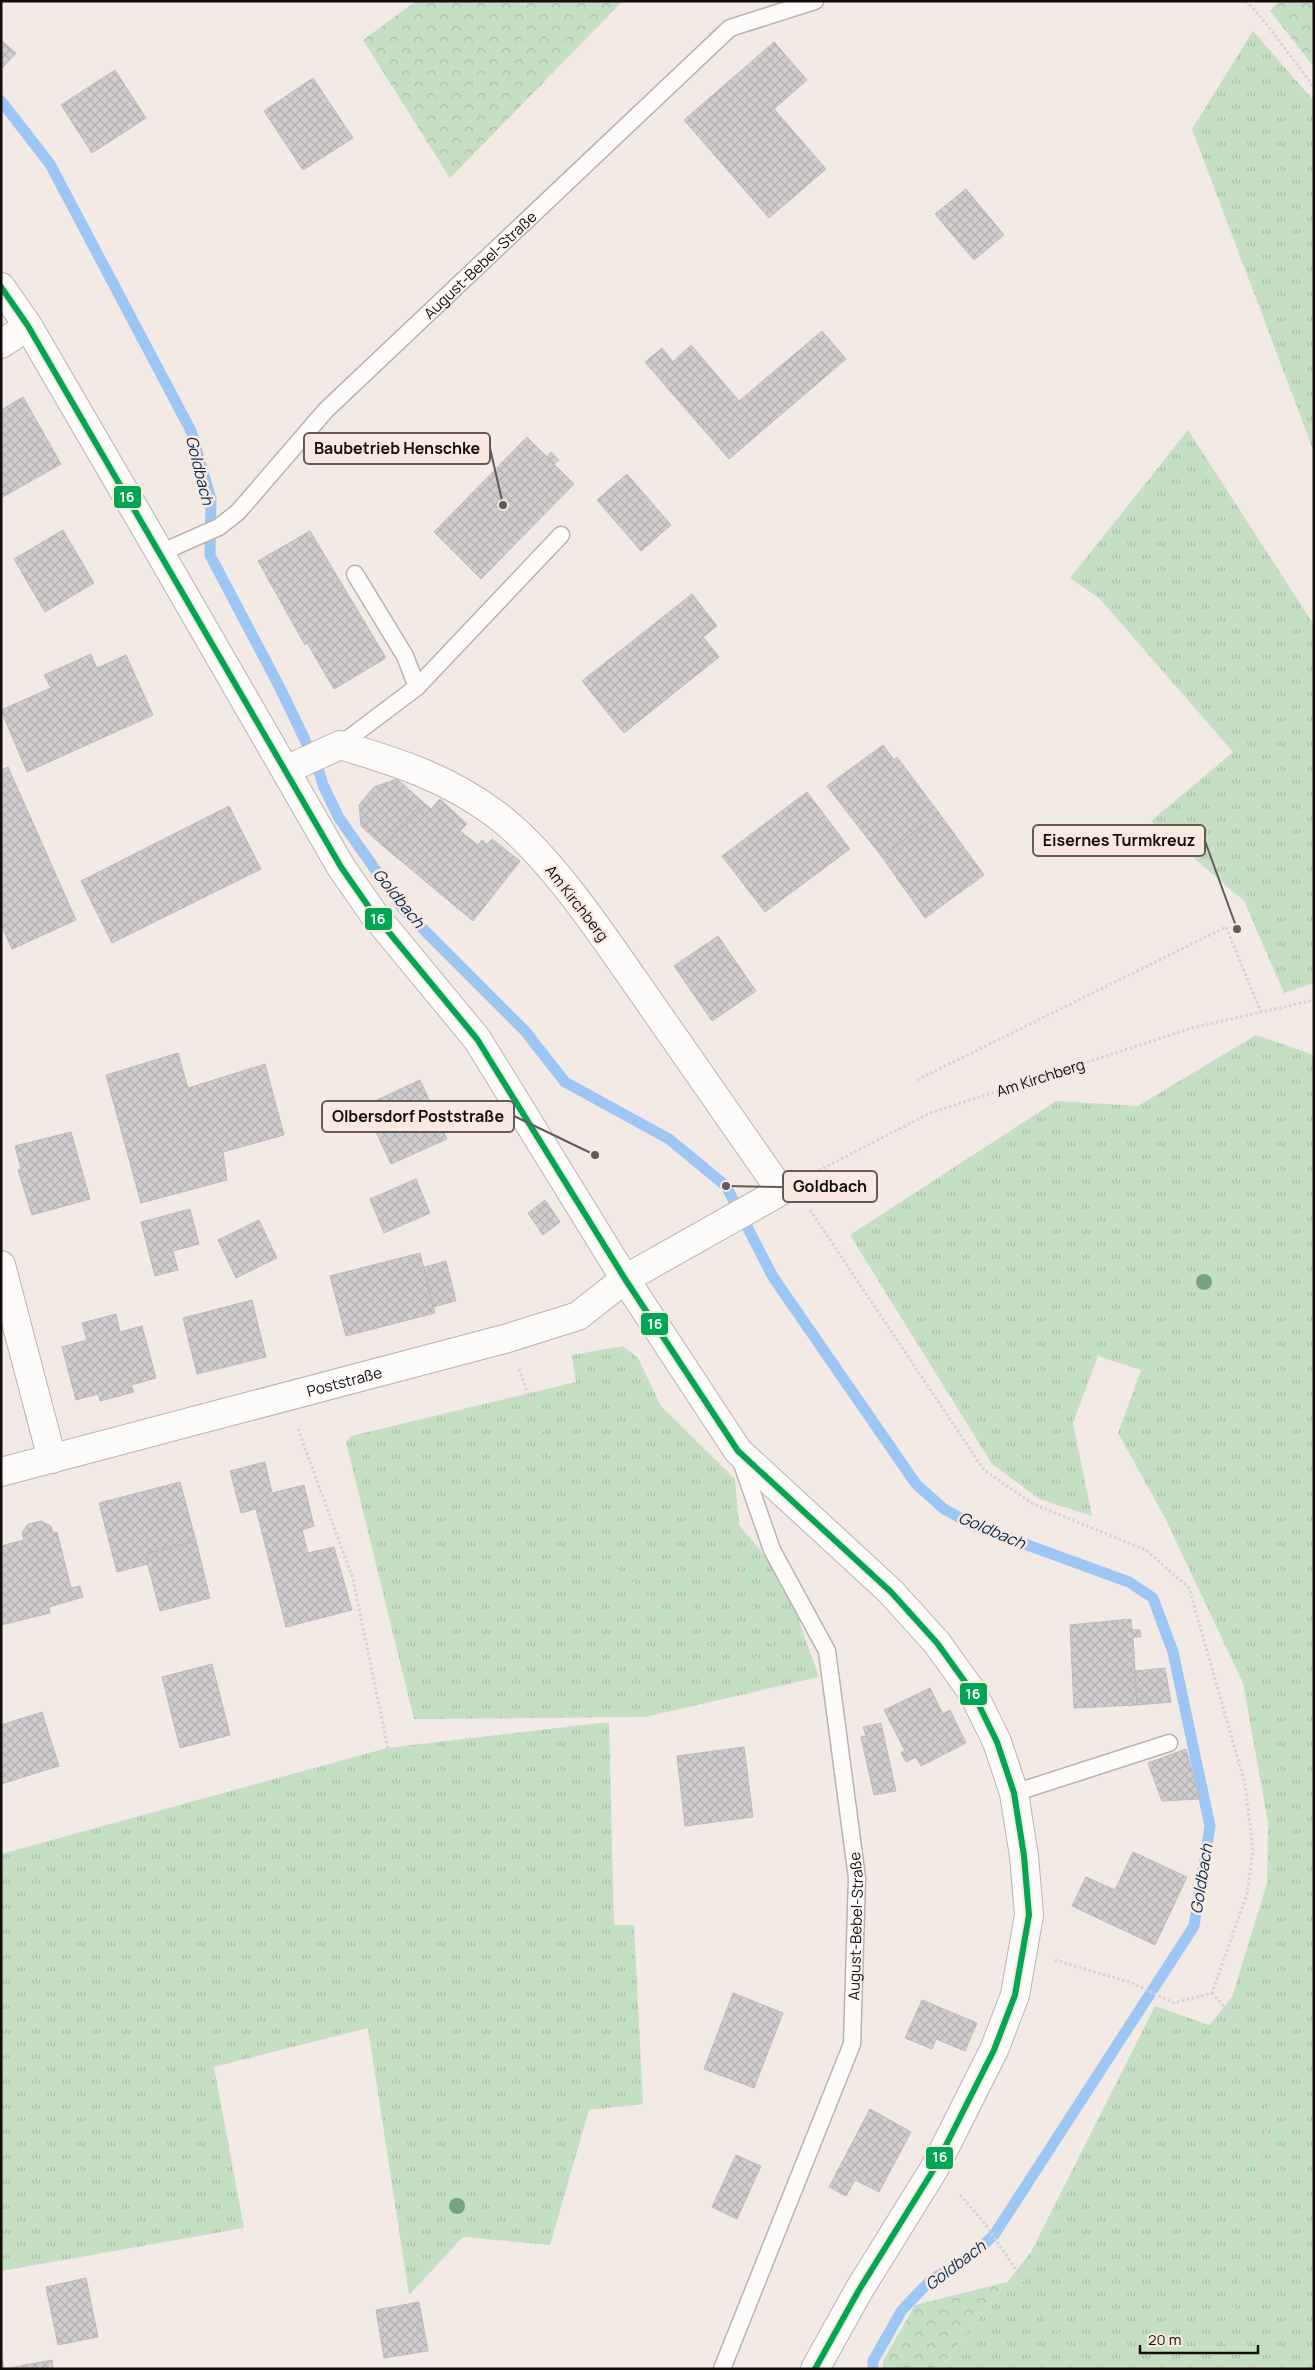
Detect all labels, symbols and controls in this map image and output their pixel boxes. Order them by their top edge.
street label: August-Bebel-Straße [419,206,541,323]
water label: Goldbach [181,433,219,507]
callout: Baubetrieb Henschke [304,433,490,464]
text: Baubetrieb Henschke [314,437,480,459]
line badge: 16 [113,485,142,509]
text: 16 [120,487,134,506]
callout: Eisernes Turmkreuz [1033,825,1205,856]
text: Eisernes Turmkreuz [1043,829,1195,851]
street label: Am Kirchberg [540,860,614,946]
water label: Goldbach [368,864,430,933]
line badge: 16 [364,907,393,931]
text: 16 [371,909,385,928]
street label: Am Kirchberg [993,1053,1087,1101]
callout: Olbersdorf Poststraße [322,1101,514,1132]
text: Olbersdorf Poststraße [332,1105,504,1127]
callout: Goldbach [783,1171,877,1202]
text: Goldbach [793,1175,867,1197]
line badge: 16 [640,1312,669,1336]
text: 16 [648,1314,662,1333]
street label: Poststraße [304,1361,384,1401]
water label: Goldbach [955,1506,1029,1554]
line badge: 16 [959,1682,988,1706]
text: 16 [966,1684,980,1703]
water label: Goldbach [1185,1842,1217,1916]
street label: August-Bebel-Straße [843,1851,868,2001]
line badge: 16 [925,2146,954,2170]
text: 16 [933,2147,947,2166]
water label: Goldbach [920,2235,990,2295]
scale bar [1140,2322,1258,2354]
text: 20 m [1148,2329,1181,2350]

